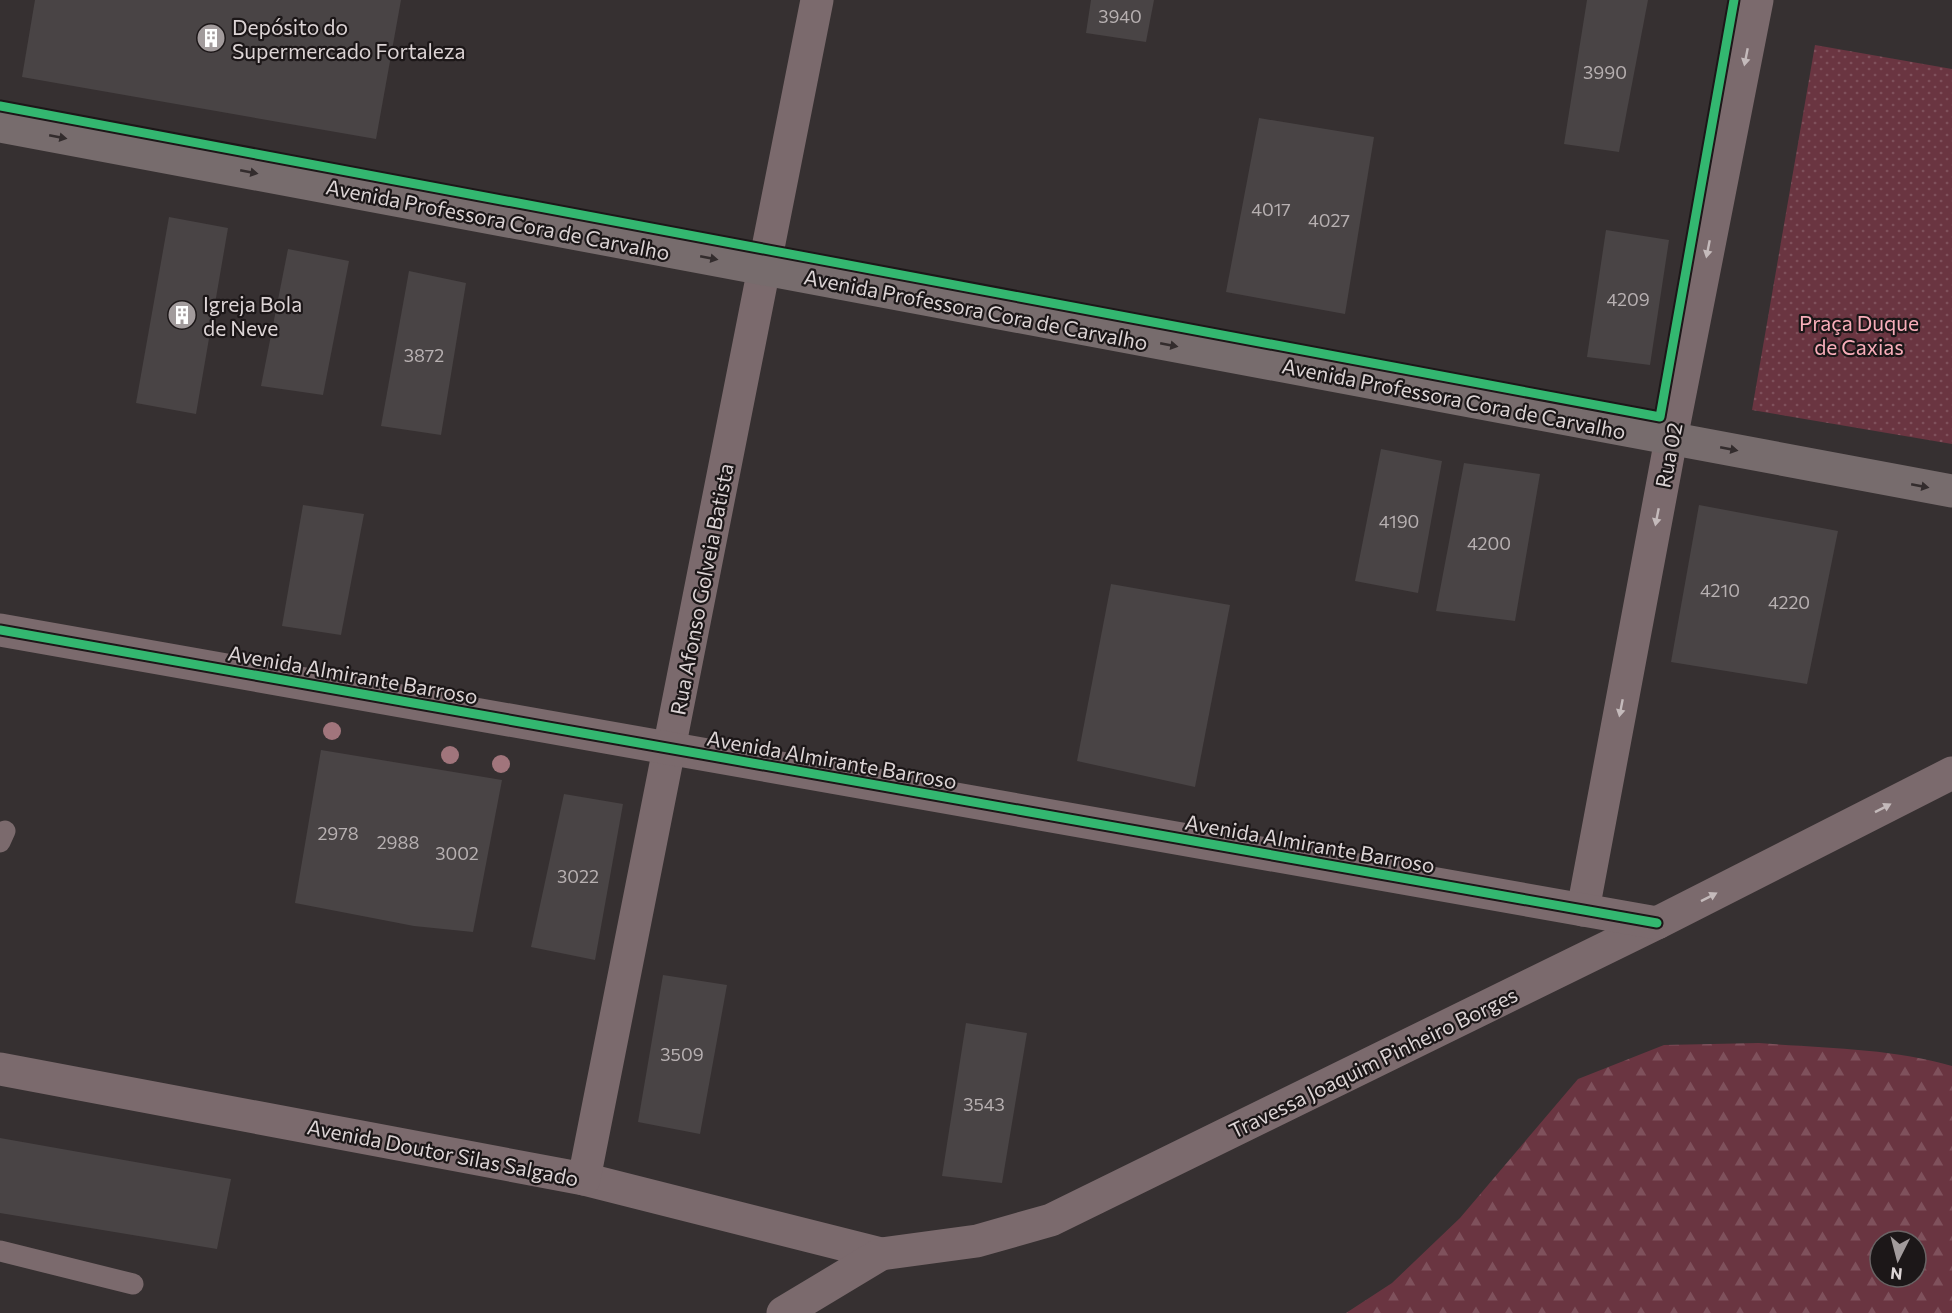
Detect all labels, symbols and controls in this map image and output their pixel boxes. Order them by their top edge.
house number: 3940 [1098,5,1142,27]
place label: Depósito do Supermercado Fortaleza [232,14,465,63]
building icon: Depósito do Supermercado Fortaleza [195,22,227,54]
one-way arrow [1741,48,1750,67]
house number: 3990 [1583,61,1627,83]
one-way arrow [48,133,67,142]
one-way arrow [240,168,259,177]
street label: Avenida Professora Cora de Carvalho [324,173,672,265]
house number: 4017 [1251,198,1291,220]
house number: 4027 [1308,209,1350,231]
one-way arrow [1703,239,1712,258]
one-way arrow [700,254,719,263]
street label: Avenida Professora Cora de Carvalho [802,263,1150,355]
house number: 4209 [1606,288,1650,310]
place label: Igreja Bola de Neve [203,291,302,340]
building icon: Igreja Bola de Neve [166,299,198,331]
park label: Praça Duque de Caxias [1799,310,1919,359]
one-way arrow [1160,341,1179,350]
house number: 3872 [404,344,444,366]
street label: Avenida Professora Cora de Carvalho [1280,352,1628,444]
street label: Rua 02 [1649,420,1687,490]
one-way arrow [1719,445,1738,454]
street label: Rua Afonso Golveia Batista [664,461,738,717]
one-way arrow [1911,481,1930,490]
one-way arrow [1652,507,1661,526]
house number: 4190 [1379,510,1419,532]
house number: 4200 [1467,532,1511,554]
house number: 4210 [1700,579,1740,601]
house number: 4220 [1768,591,1810,613]
street label: Avenida Almirante Barroso [226,640,480,708]
one-way arrow [1616,699,1625,718]
street label: Avenida Almirante Barroso [705,725,959,793]
one-way arrow [1875,803,1892,813]
street label: Avenida Almirante Barroso [1183,809,1437,877]
house number: 2978 [317,822,359,844]
house number: 2988 [377,831,419,853]
house number: 3002 [435,842,479,864]
house number: 3022 [557,865,599,887]
one-way arrow [1701,892,1718,901]
street label: Travessa Joaquim Pinheiro Borges [1225,981,1521,1143]
house number: 3509 [660,1043,704,1065]
house number: 3543 [963,1093,1005,1115]
street label: Avenida Doutor Silas Salgado [305,1113,581,1191]
north arrow [1868,1229,1928,1289]
text: N [1889,1264,1903,1284]

